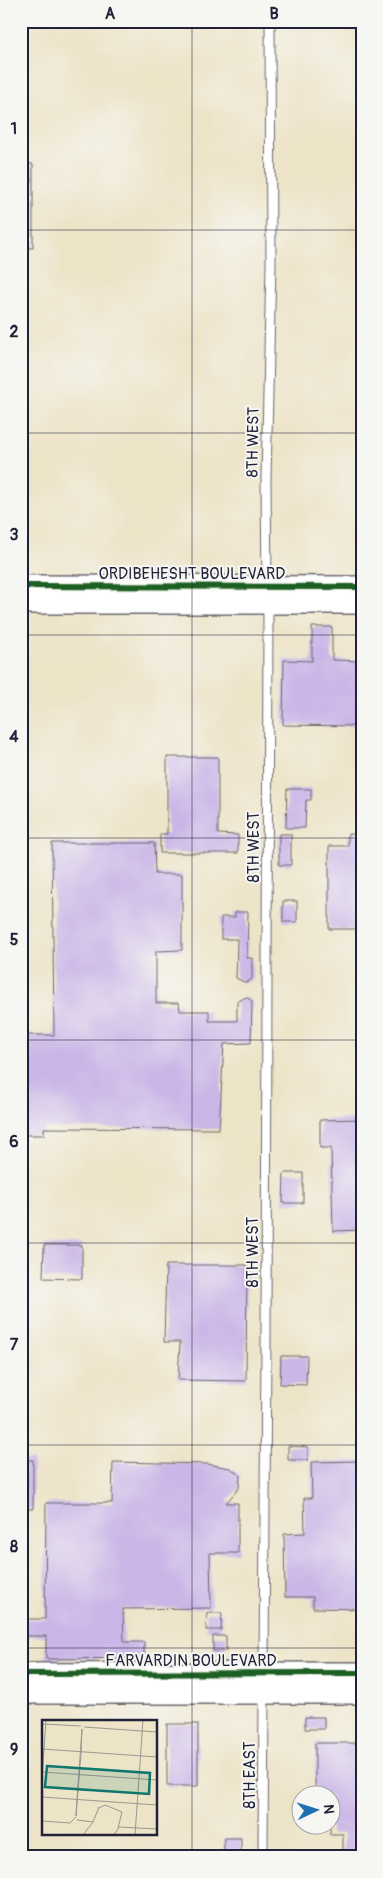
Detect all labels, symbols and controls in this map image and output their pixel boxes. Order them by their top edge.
text: A [105,4,116,24]
text: B [269,4,279,24]
text: 1 [11,119,17,139]
text: 2 [10,322,19,342]
street label: 8TH WEST [242,406,264,478]
text: 3 [10,525,19,545]
street label: ORDIBEHESHT BOULEVARD [99,564,285,584]
text: 4 [9,727,19,747]
street label: 8TH WEST [244,812,264,882]
text: 5 [10,930,19,950]
text: 6 [9,1132,19,1152]
street label: 8TH WEST [243,1217,263,1287]
text: 7 [10,1335,19,1355]
text: 8 [10,1537,18,1557]
street label: FARVARDIN BOULEVARD [105,1651,277,1671]
inset map [42,1720,158,1836]
text: 9 [10,1740,18,1760]
street label: 8TH EAST [240,1741,260,1809]
north arrow [290,1786,340,1836]
text: N [320,1804,337,1814]

